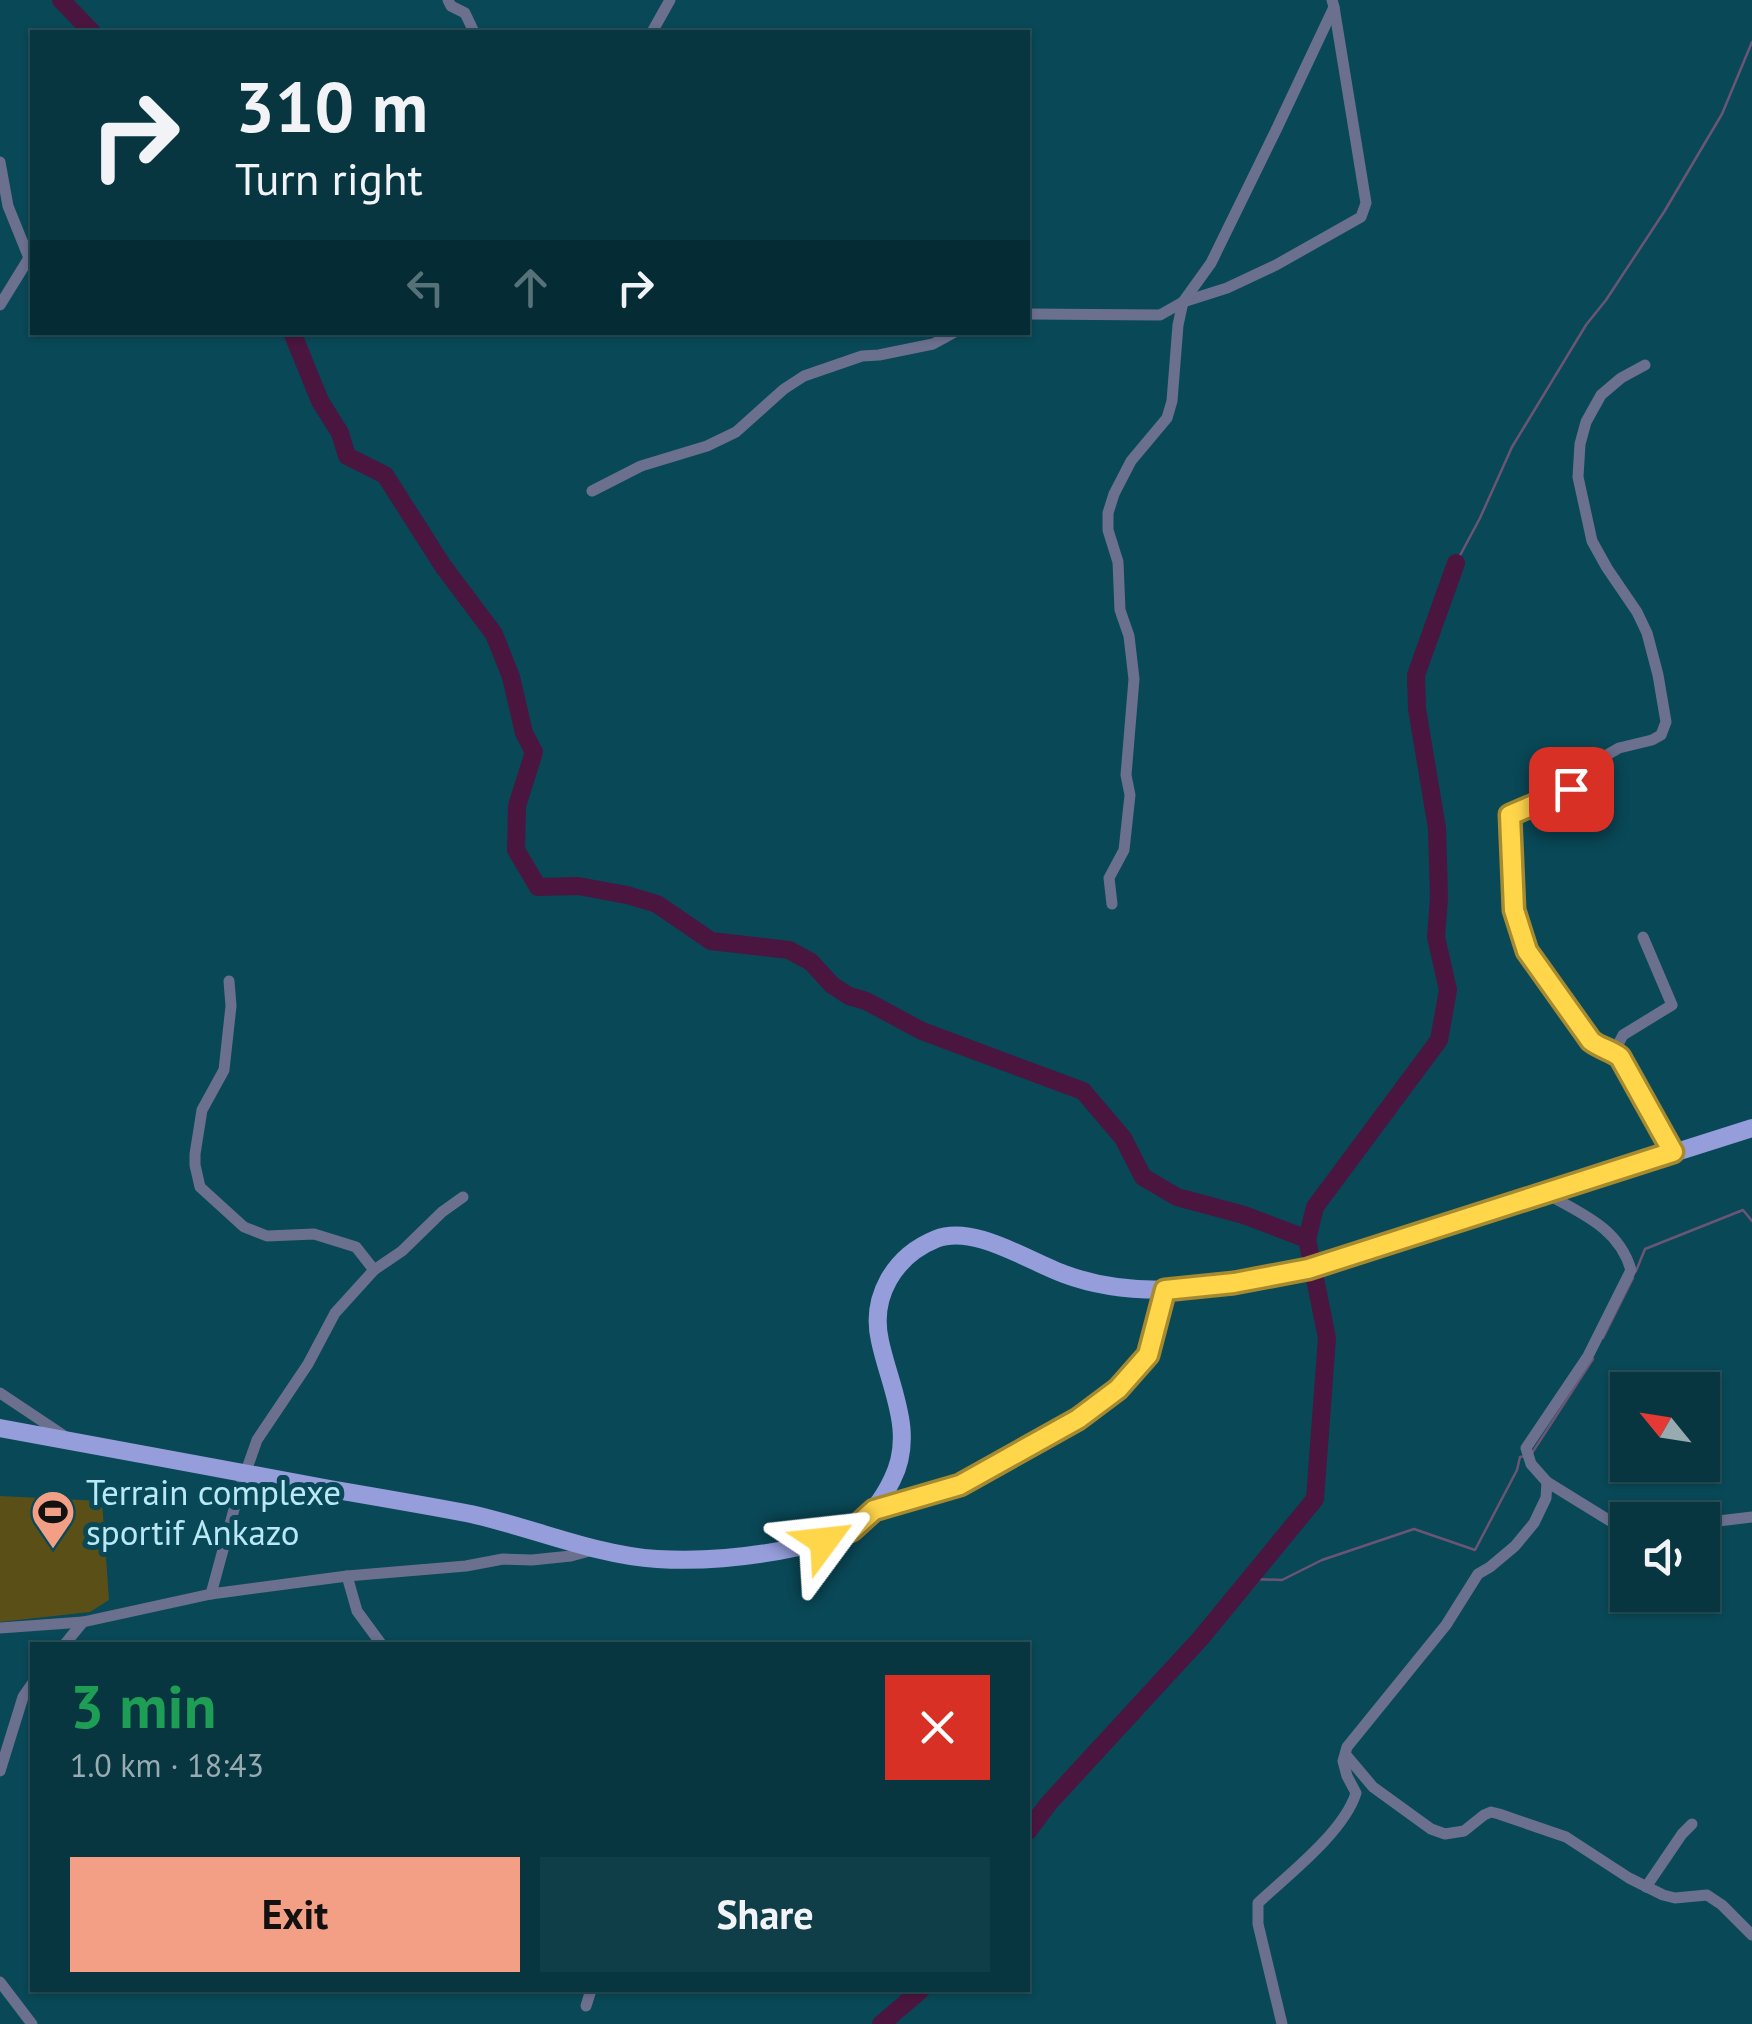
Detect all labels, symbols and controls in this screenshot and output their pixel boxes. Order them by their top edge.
text: 310 m [235,61,428,151]
icon: right [70,70,200,200]
text: Turn right [235,149,423,207]
icon: left [398,260,453,315]
icon: ahead [503,260,558,315]
icon: right [608,260,663,315]
pin [1529,747,1614,832]
icon: arrive [1544,762,1599,817]
north arrow [1610,1372,1720,1482]
map controls [1610,1372,1720,1612]
place label: Terrain complexe sportif Ankazo [86,1469,341,1555]
sports icon: Terrain complexe sportif Ankazo [30,1489,76,1550]
position arrow [772,1489,876,1593]
button: sound [1610,1502,1720,1612]
text: 3 min [70,1667,216,1745]
button: close [885,1675,990,1780]
text: 1.0 km · 18:43 [70,1744,264,1786]
button: Exit [70,1857,520,1972]
button: Share [540,1857,990,1972]

